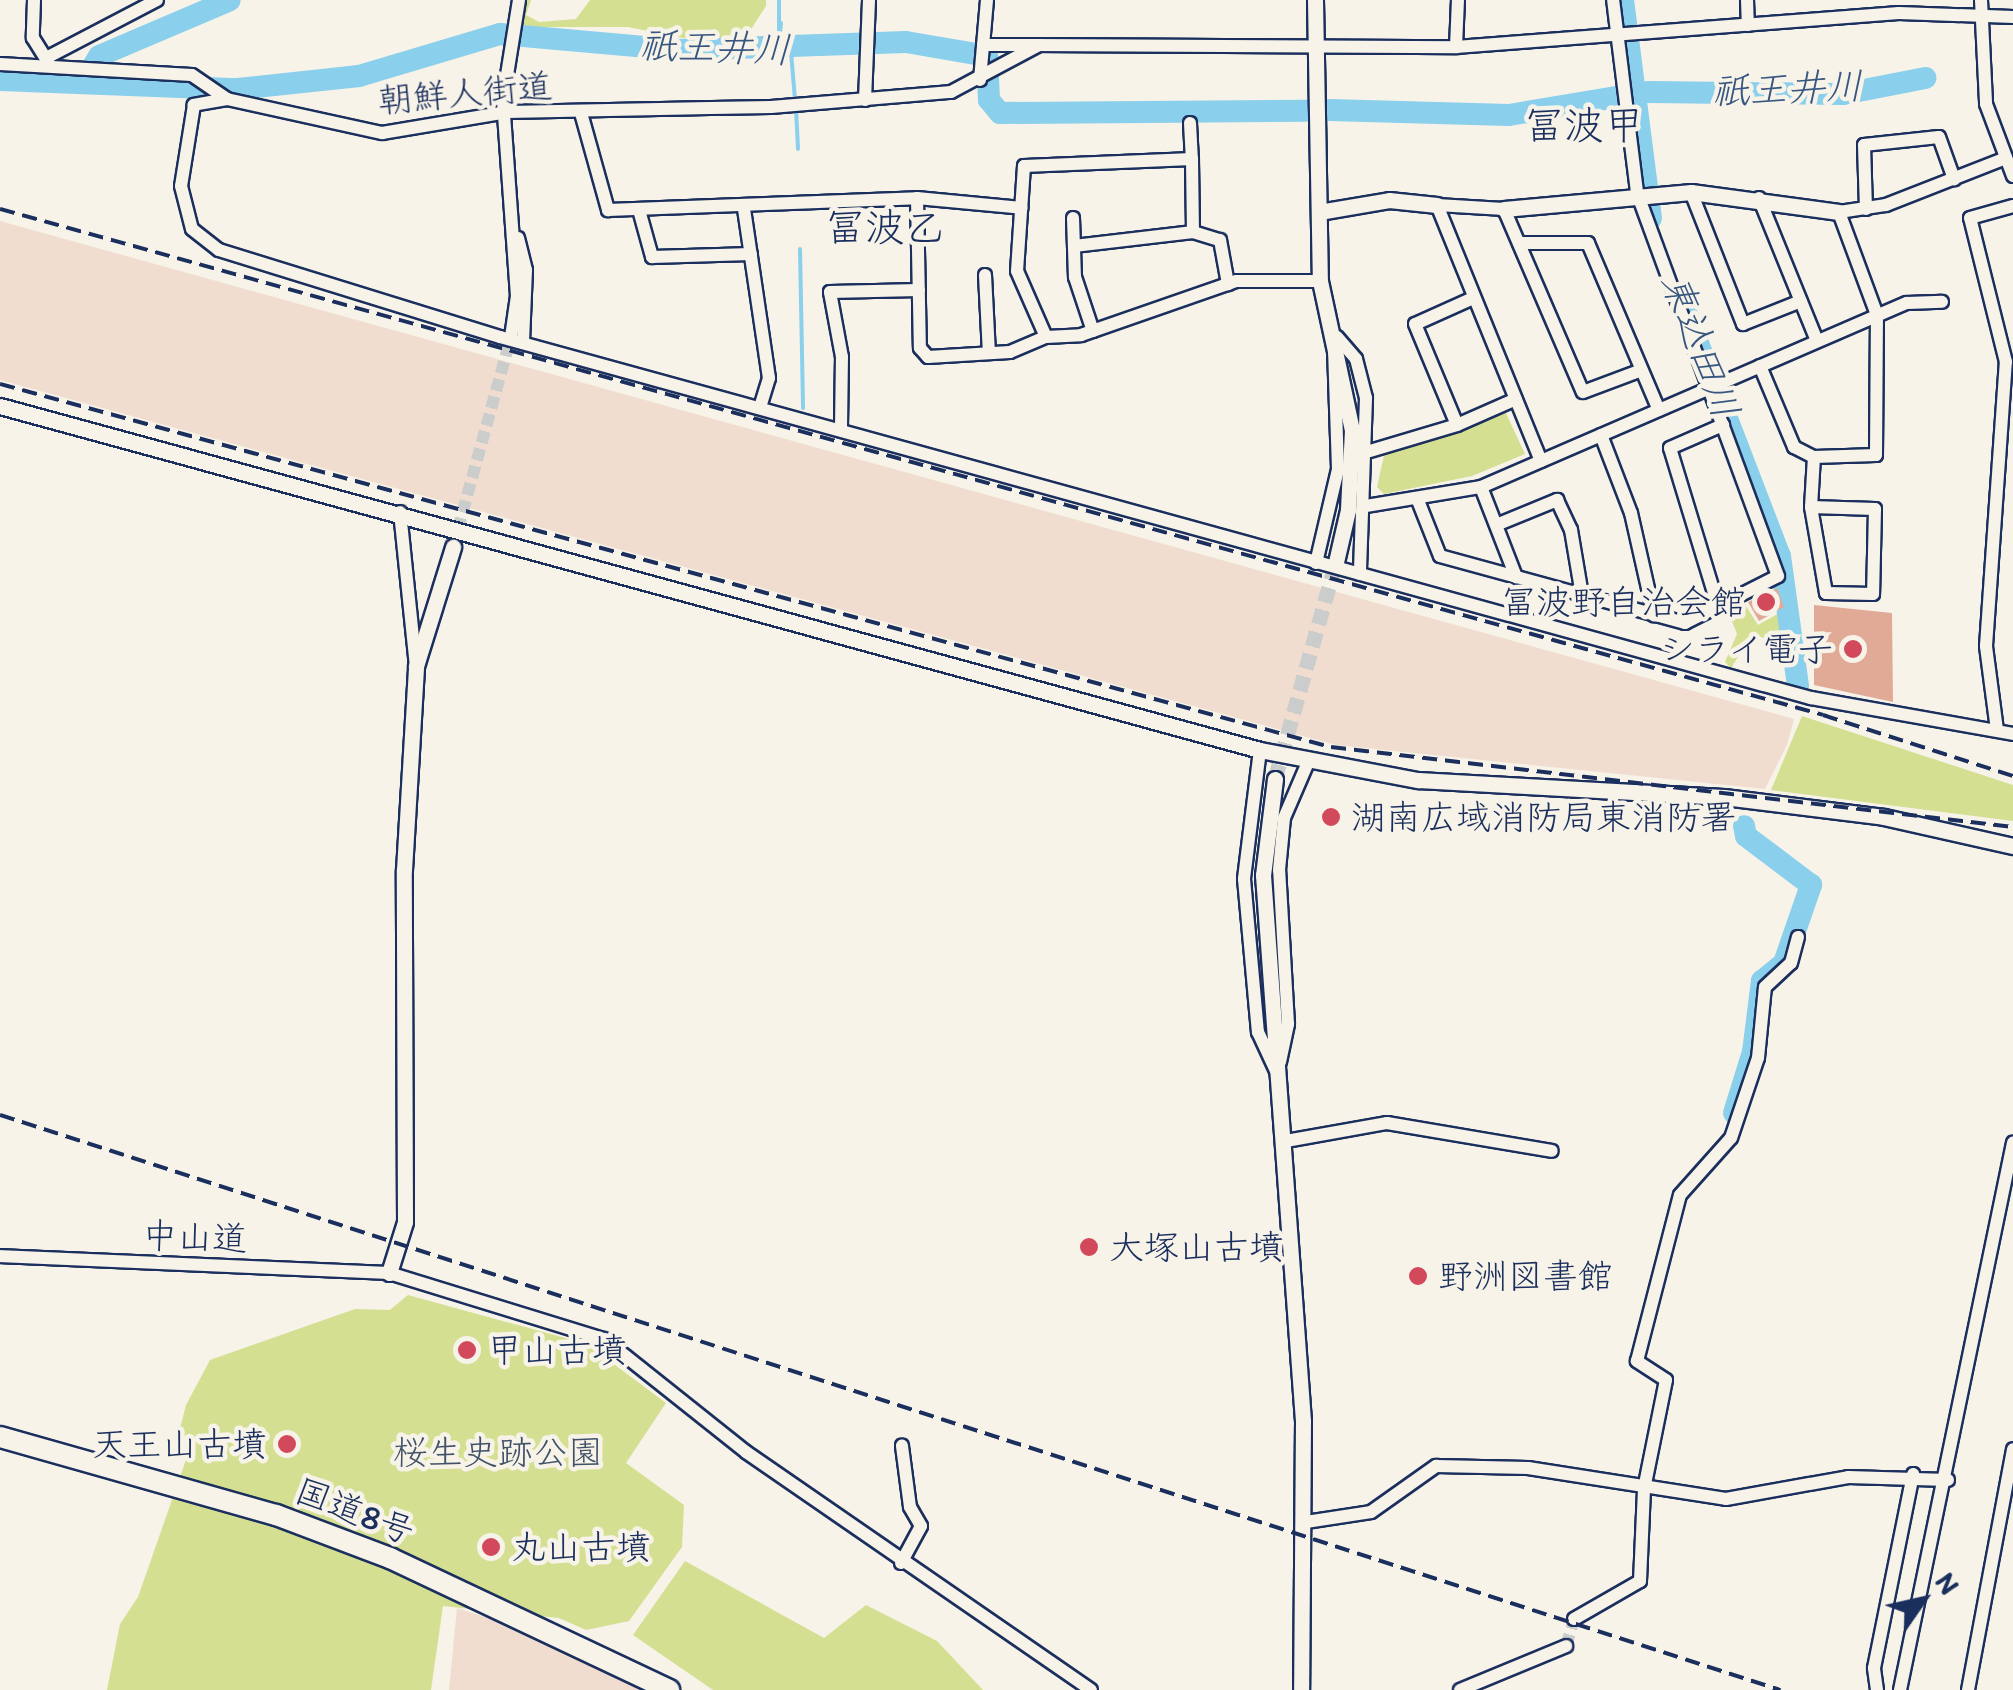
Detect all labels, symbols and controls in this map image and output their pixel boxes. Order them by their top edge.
water label: 祇王井川 [638,23,792,73]
street label: 朝鮮人街道 [376,64,554,122]
water label: 祇王井川 [1710,64,1864,114]
district label: 冨波甲 [1524,101,1644,149]
district label: 冨波乙 [825,203,945,251]
water label: 東込田川 [1651,267,1749,425]
place label: 冨波野自治会館 [1501,581,1746,623]
marker: 冨波野自治会館 [1755,591,1777,613]
place label: シライ電子 [1658,628,1833,670]
marker: シライ電子 [1842,638,1864,660]
place label: 湖南広域消防局東消防署 [1351,796,1736,838]
marker: 湖南広域消防局東消防署 [1320,806,1342,828]
street label: 中山道 [142,1214,248,1260]
place label: 大塚山古墳 [1109,1226,1284,1268]
marker: 大塚山古墳 [1078,1236,1100,1258]
place label: 野洲図書館 [1438,1255,1613,1297]
marker: 野洲図書館 [1407,1265,1429,1287]
place label: 甲山古墳 [487,1329,627,1371]
marker: 甲山古墳 [456,1339,478,1361]
place label: 天王山古墳 [92,1423,267,1465]
park label: 桜生史跡公園 [393,1431,603,1473]
marker: 天王山古墳 [276,1433,298,1455]
street label: 国道8号 [290,1469,420,1553]
place label: 丸山古墳 [511,1526,651,1568]
marker: 丸山古墳 [480,1536,502,1558]
north arrow [1873,1550,1973,1650]
text: N [1928,1566,1967,1601]

